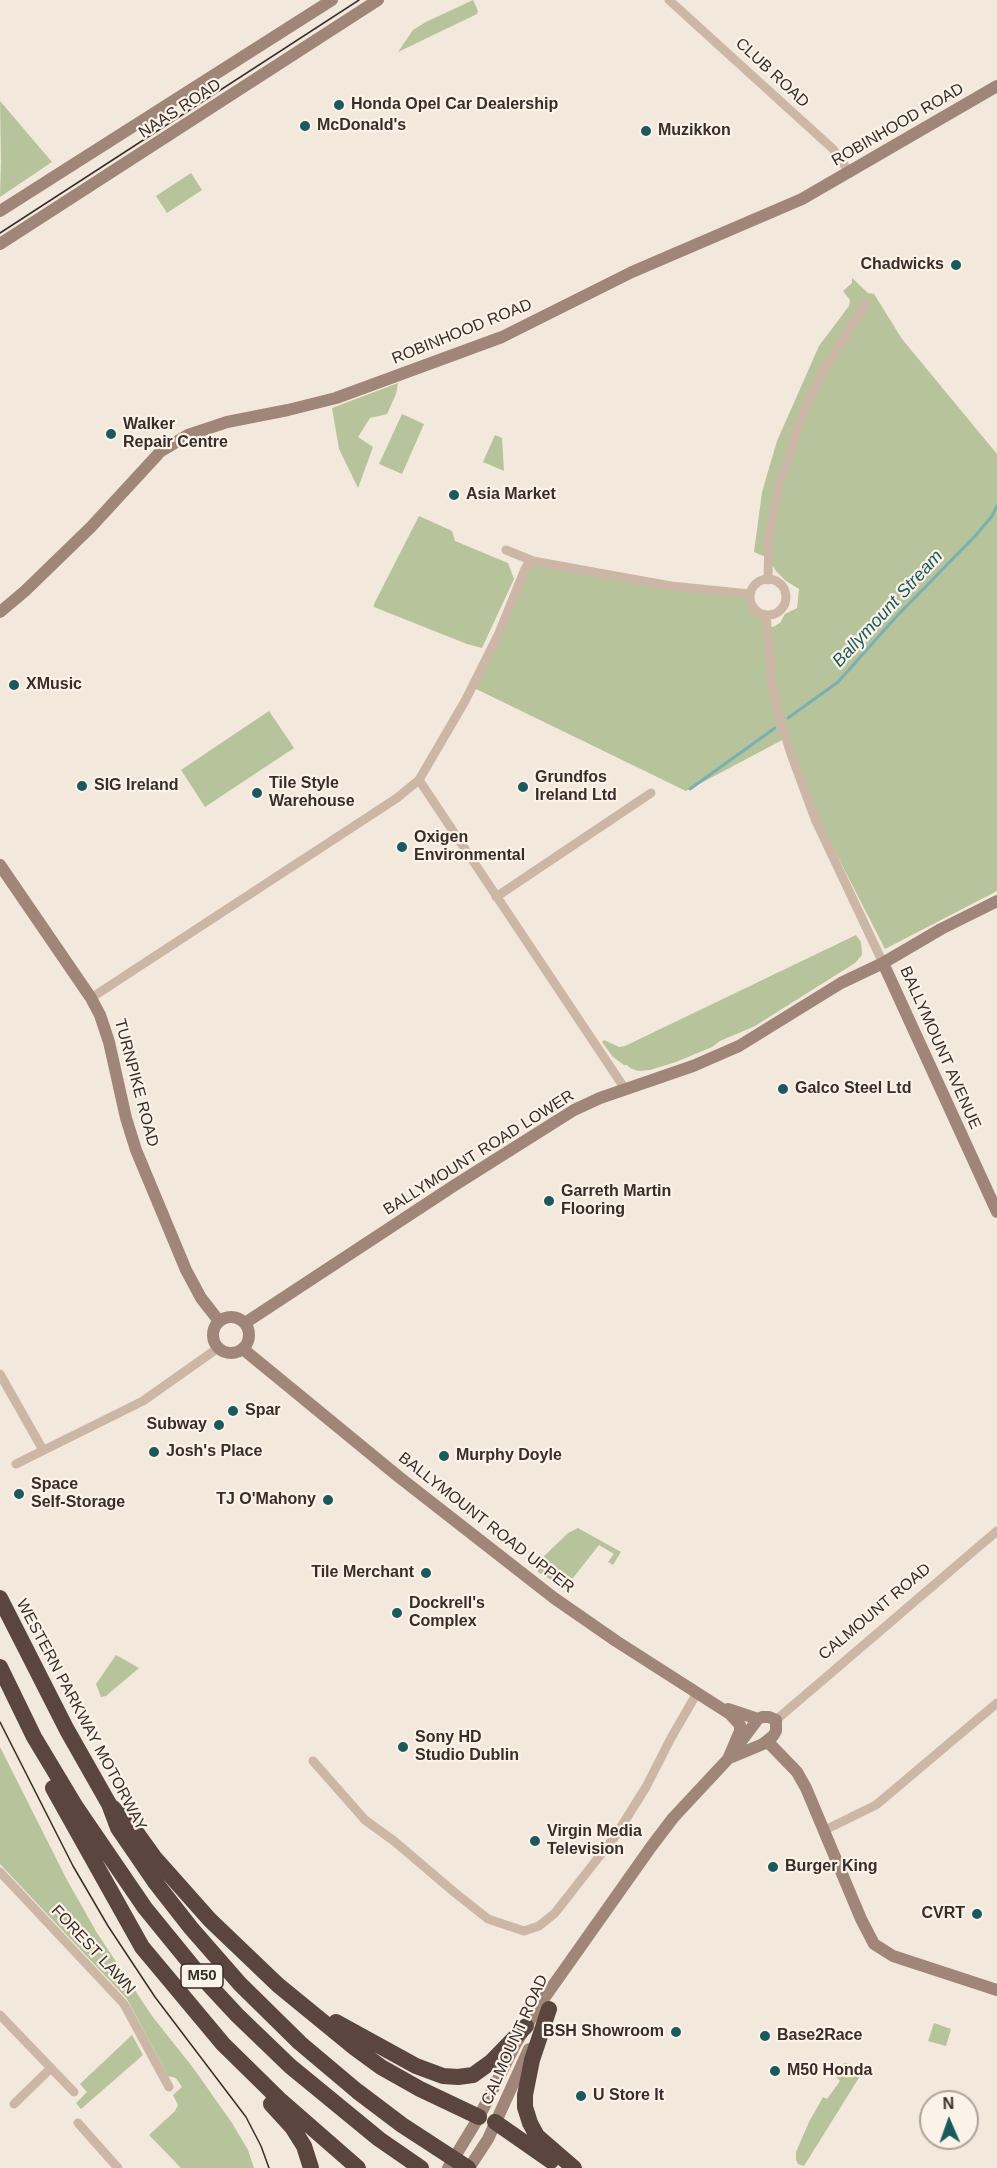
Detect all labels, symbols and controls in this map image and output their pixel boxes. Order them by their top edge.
street label: CLUB ROAD [731,34,813,112]
street label: NAAS ROAD [135,75,225,143]
street label: ROBINHOOD ROAD [829,79,967,171]
place label: Honda Opel Car Dealership [351,95,558,115]
marker: Honda Opel Car Dealership [332,98,346,112]
place label: McDonald's [317,116,406,136]
marker: McDonald's [298,119,312,133]
place label: Muzikkon [658,121,731,141]
marker: Muzikkon [639,124,653,138]
place label: Chadwicks [860,255,944,275]
marker: Chadwicks [949,258,963,272]
street label: ROBINHOOD ROAD [389,295,535,369]
place label: Walker Repair Centre [123,415,228,453]
marker: Walker Repair Centre [104,427,118,441]
place label: Asia Market [466,485,556,505]
marker: Asia Market [447,488,461,502]
water label: Ballymount Stream [828,546,948,672]
place label: XMusic [26,675,82,695]
marker: XMusic [7,678,21,692]
place label: Grundfos Ireland Ltd [535,768,617,806]
place label: Tile Style Warehouse [269,774,355,812]
place label: SIG Ireland [94,776,178,796]
marker: SIG Ireland [75,779,89,793]
marker: Grundfos Ireland Ltd [516,780,530,794]
marker: Tile Style Warehouse [250,786,264,800]
place label: Oxigen Environmental [414,828,525,866]
marker: Oxigen Environmental [395,840,409,854]
street label: BALLYMOUNT AVENUE [895,964,985,1132]
street label: TURNPIKE ROAD [110,1017,162,1149]
place label: Galco Steel Ltd [795,1079,911,1099]
marker: Galco Steel Ltd [776,1082,790,1096]
street label: BALLYMOUNT ROAD LOWER [380,1086,578,1220]
place label: Garreth Martin Flooring [561,1182,671,1220]
marker: Garreth Martin Flooring [542,1194,556,1208]
place label: Spar [245,1401,281,1421]
marker: Spar [226,1404,240,1418]
place label: Subway [147,1415,207,1435]
marker: Subway [212,1418,226,1432]
place label: Josh's Place [166,1442,262,1462]
marker: Josh's Place [147,1445,161,1459]
place label: Murphy Doyle [456,1446,562,1466]
street label: BALLYMOUNT ROAD UPPER [394,1448,578,1598]
marker: Murphy Doyle [437,1449,451,1463]
place label: Space Self-Storage [31,1475,125,1513]
marker: Space Self-Storage [12,1487,26,1501]
place label: TJ O'Mahony [216,1490,316,1510]
marker: TJ O'Mahony [321,1493,335,1507]
street label: CALMOUNT ROAD [815,1560,935,1664]
place label: Tile Merchant [311,1563,414,1583]
marker: Tile Merchant [419,1566,433,1580]
place label: Dockrell's Complex [409,1594,485,1632]
street label: WESTERN PARKWAY MOTORWAY [12,1596,150,1834]
marker: Dockrell's Complex [390,1606,404,1620]
place label: Sony HD Studio Dublin [415,1728,519,1766]
marker: Sony HD Studio Dublin [396,1740,410,1754]
place label: Virgin Media Television [547,1822,642,1860]
marker: Virgin Media Television [528,1834,542,1848]
place label: Burger King [785,1857,877,1877]
marker: Burger King [766,1860,780,1874]
street label: FOREST LAWN [47,1901,139,1999]
place label: CVRT [921,1904,965,1924]
marker: CVRT [970,1907,984,1921]
road number: M50 [181,1964,223,1988]
street label: CALMOUNT ROAD [478,1972,552,2108]
place label: BSH Showroom [543,2022,664,2042]
marker: BSH Showroom [669,2025,683,2039]
place label: Base2Race [777,2026,862,2046]
marker: Base2Race [758,2029,772,2043]
place label: M50 Honda [787,2061,872,2081]
marker: M50 Honda [768,2064,782,2078]
place label: U Store It [593,2086,664,2106]
marker: U Store It [574,2089,588,2103]
north arrow [919,2090,979,2150]
text: N [942,2095,954,2112]

